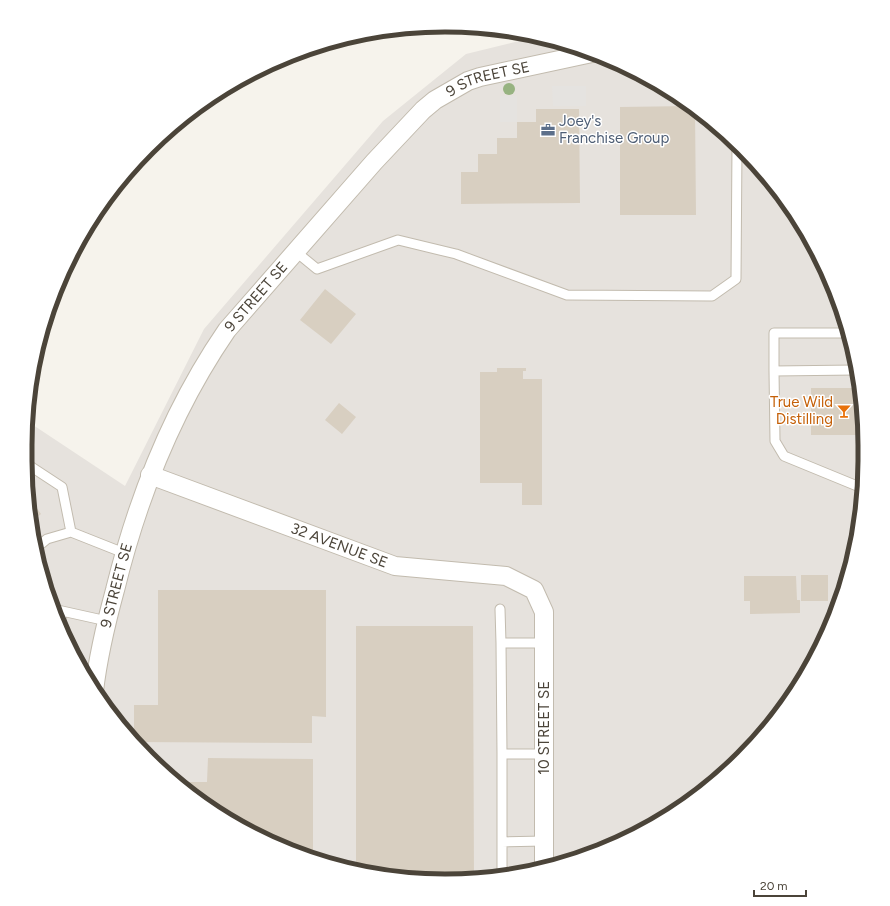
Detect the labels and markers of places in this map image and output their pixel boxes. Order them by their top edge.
place label: Joey's Franchise Group [559,112,669,147]
office icon: Joey's Franchise Group [540,122,556,138]
place label: True Wild Distilling [770,393,833,428]
bar icon: True Wild Distilling [836,403,852,419]

